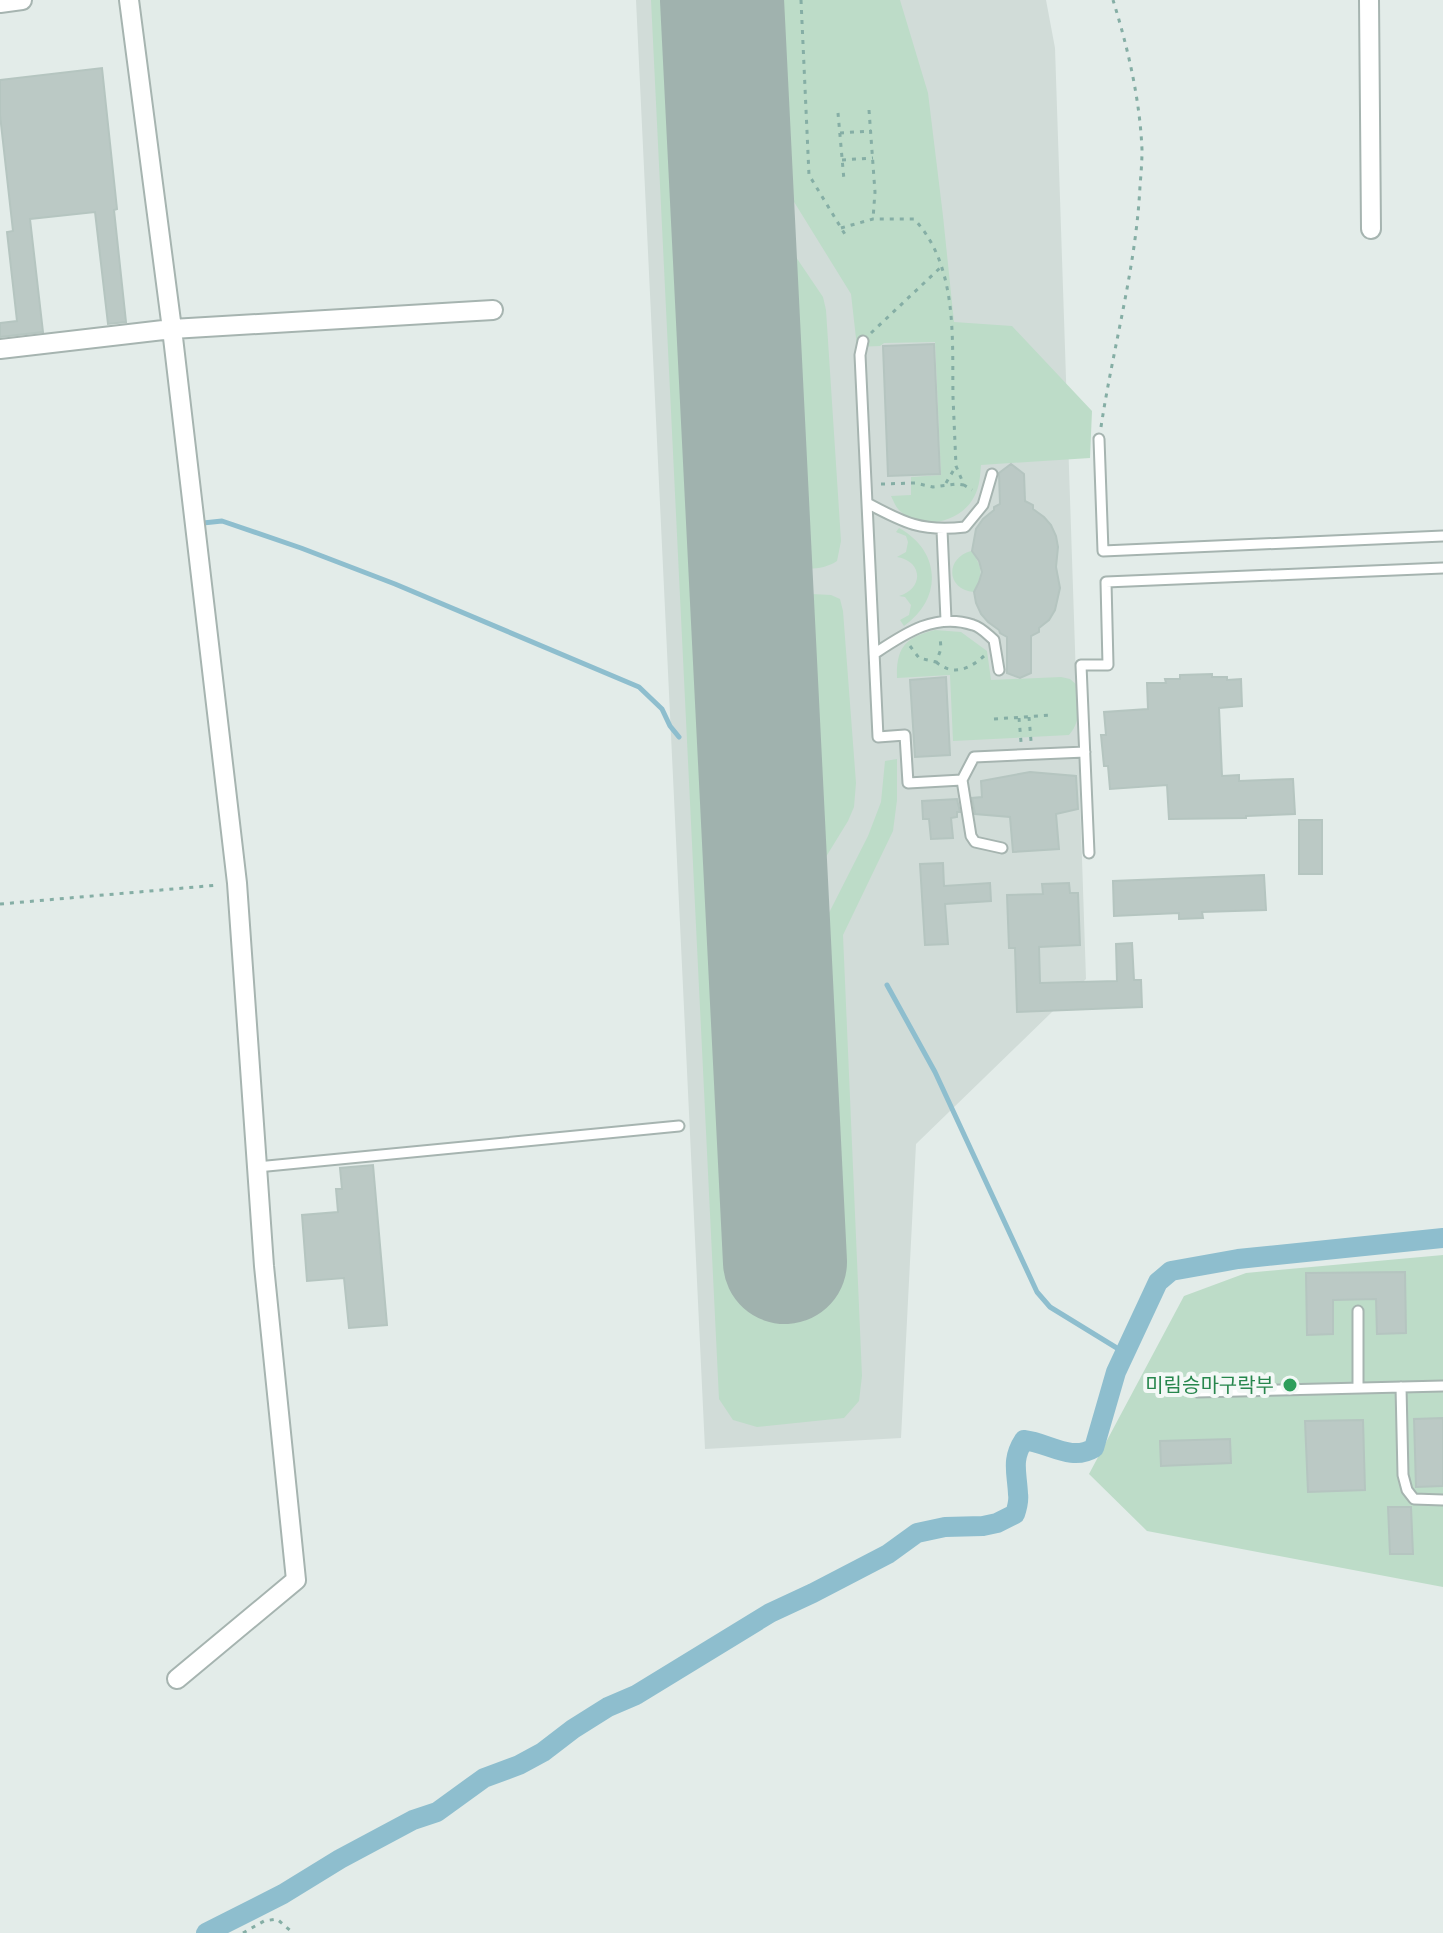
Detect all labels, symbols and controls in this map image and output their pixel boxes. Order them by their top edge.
place label: 미림승마구락부 [1145,1373,1274,1397]
marker: 미림승마구락부 [1281,1376,1299,1394]

